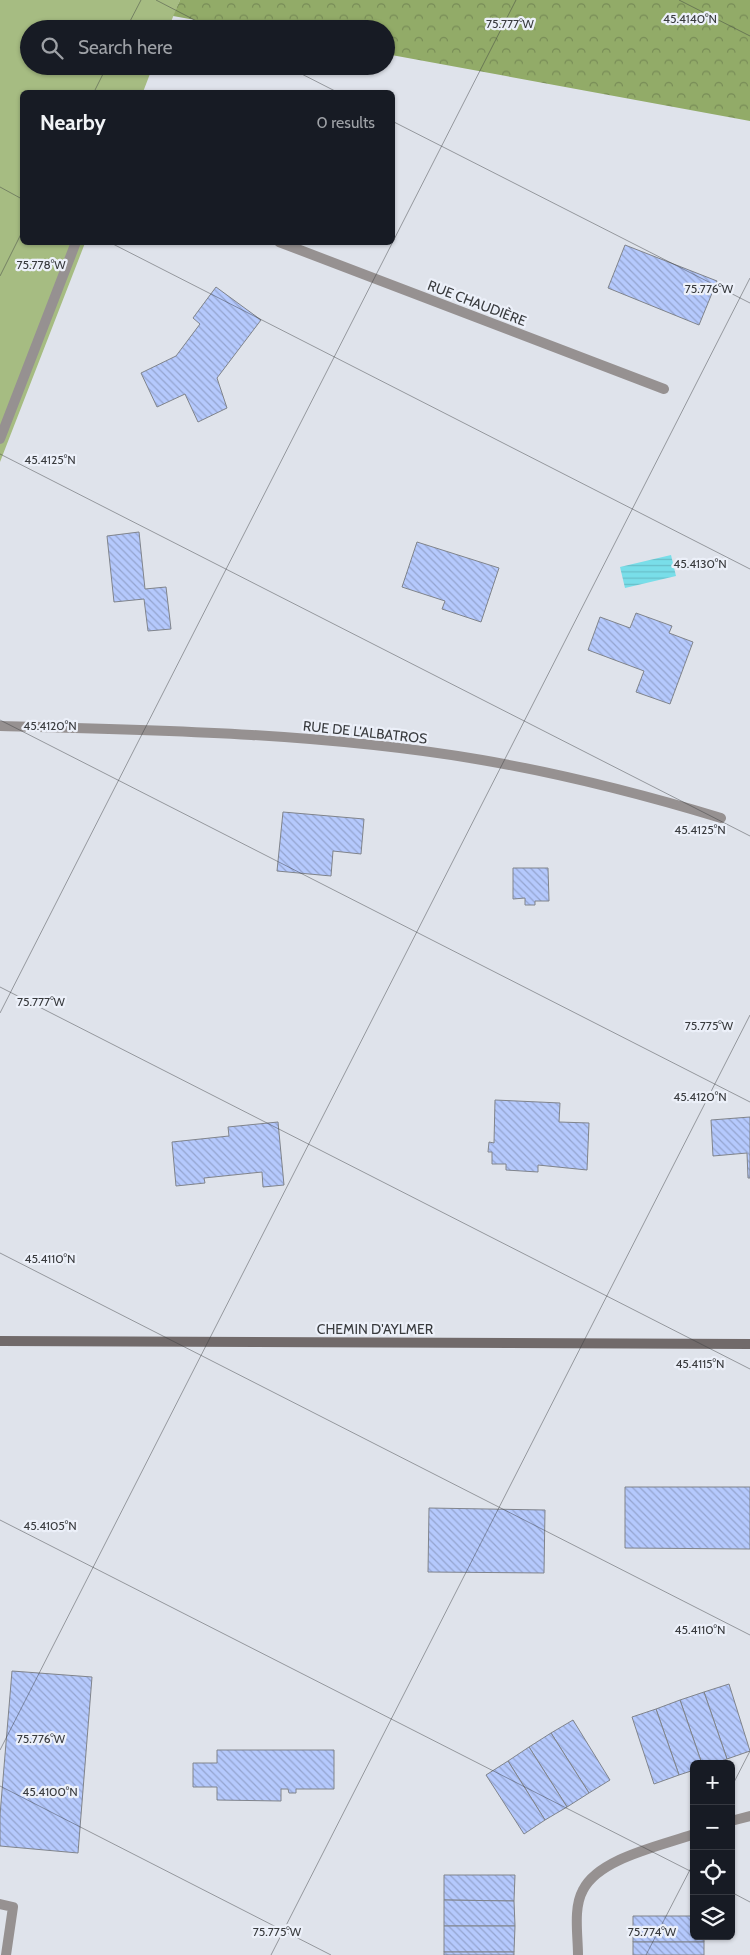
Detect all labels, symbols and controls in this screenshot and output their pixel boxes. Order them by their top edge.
text: 45.4140°N [663,11,717,26]
text: 75.777°W [486,16,535,31]
search box [20,20,395,75]
icon: search [38,34,66,62]
text: Search here [78,36,172,59]
text: Nearby [40,110,106,135]
text: 0 results [316,113,375,132]
text: 75.778°W [16,257,66,272]
street label: RUE CHAUDIÈRE [425,276,529,330]
text: 75.776°W [685,281,734,296]
text: 45.4125°N [24,452,76,467]
text: 45.4130°N [673,556,727,571]
street label: RUE DE L'ALBATROS [302,717,428,747]
text: 45.4120°N [23,718,77,733]
text: 45.4125°N [674,822,726,837]
text: 75.777°W [17,994,66,1009]
text: 75.775°W [685,1018,734,1033]
text: 45.4120°N [673,1089,727,1104]
text: 45.4110°N [24,1251,76,1266]
street label: CHEMIN D'AYLMER [317,1320,434,1338]
text: 45.4115°N [675,1356,725,1371]
text: 45.4105°N [23,1518,77,1533]
text: 45.4110°N [674,1622,726,1637]
text: 75.776°W [17,1731,66,1746]
map controls [690,1760,735,1940]
button: + [690,1760,735,1805]
text: 45.4100°N [22,1784,78,1799]
button: − [690,1805,735,1850]
button: locate [690,1850,735,1895]
button: layers [690,1895,735,1940]
text: 75.775°W [253,1924,302,1939]
text: 75.774°W [628,1924,677,1939]

